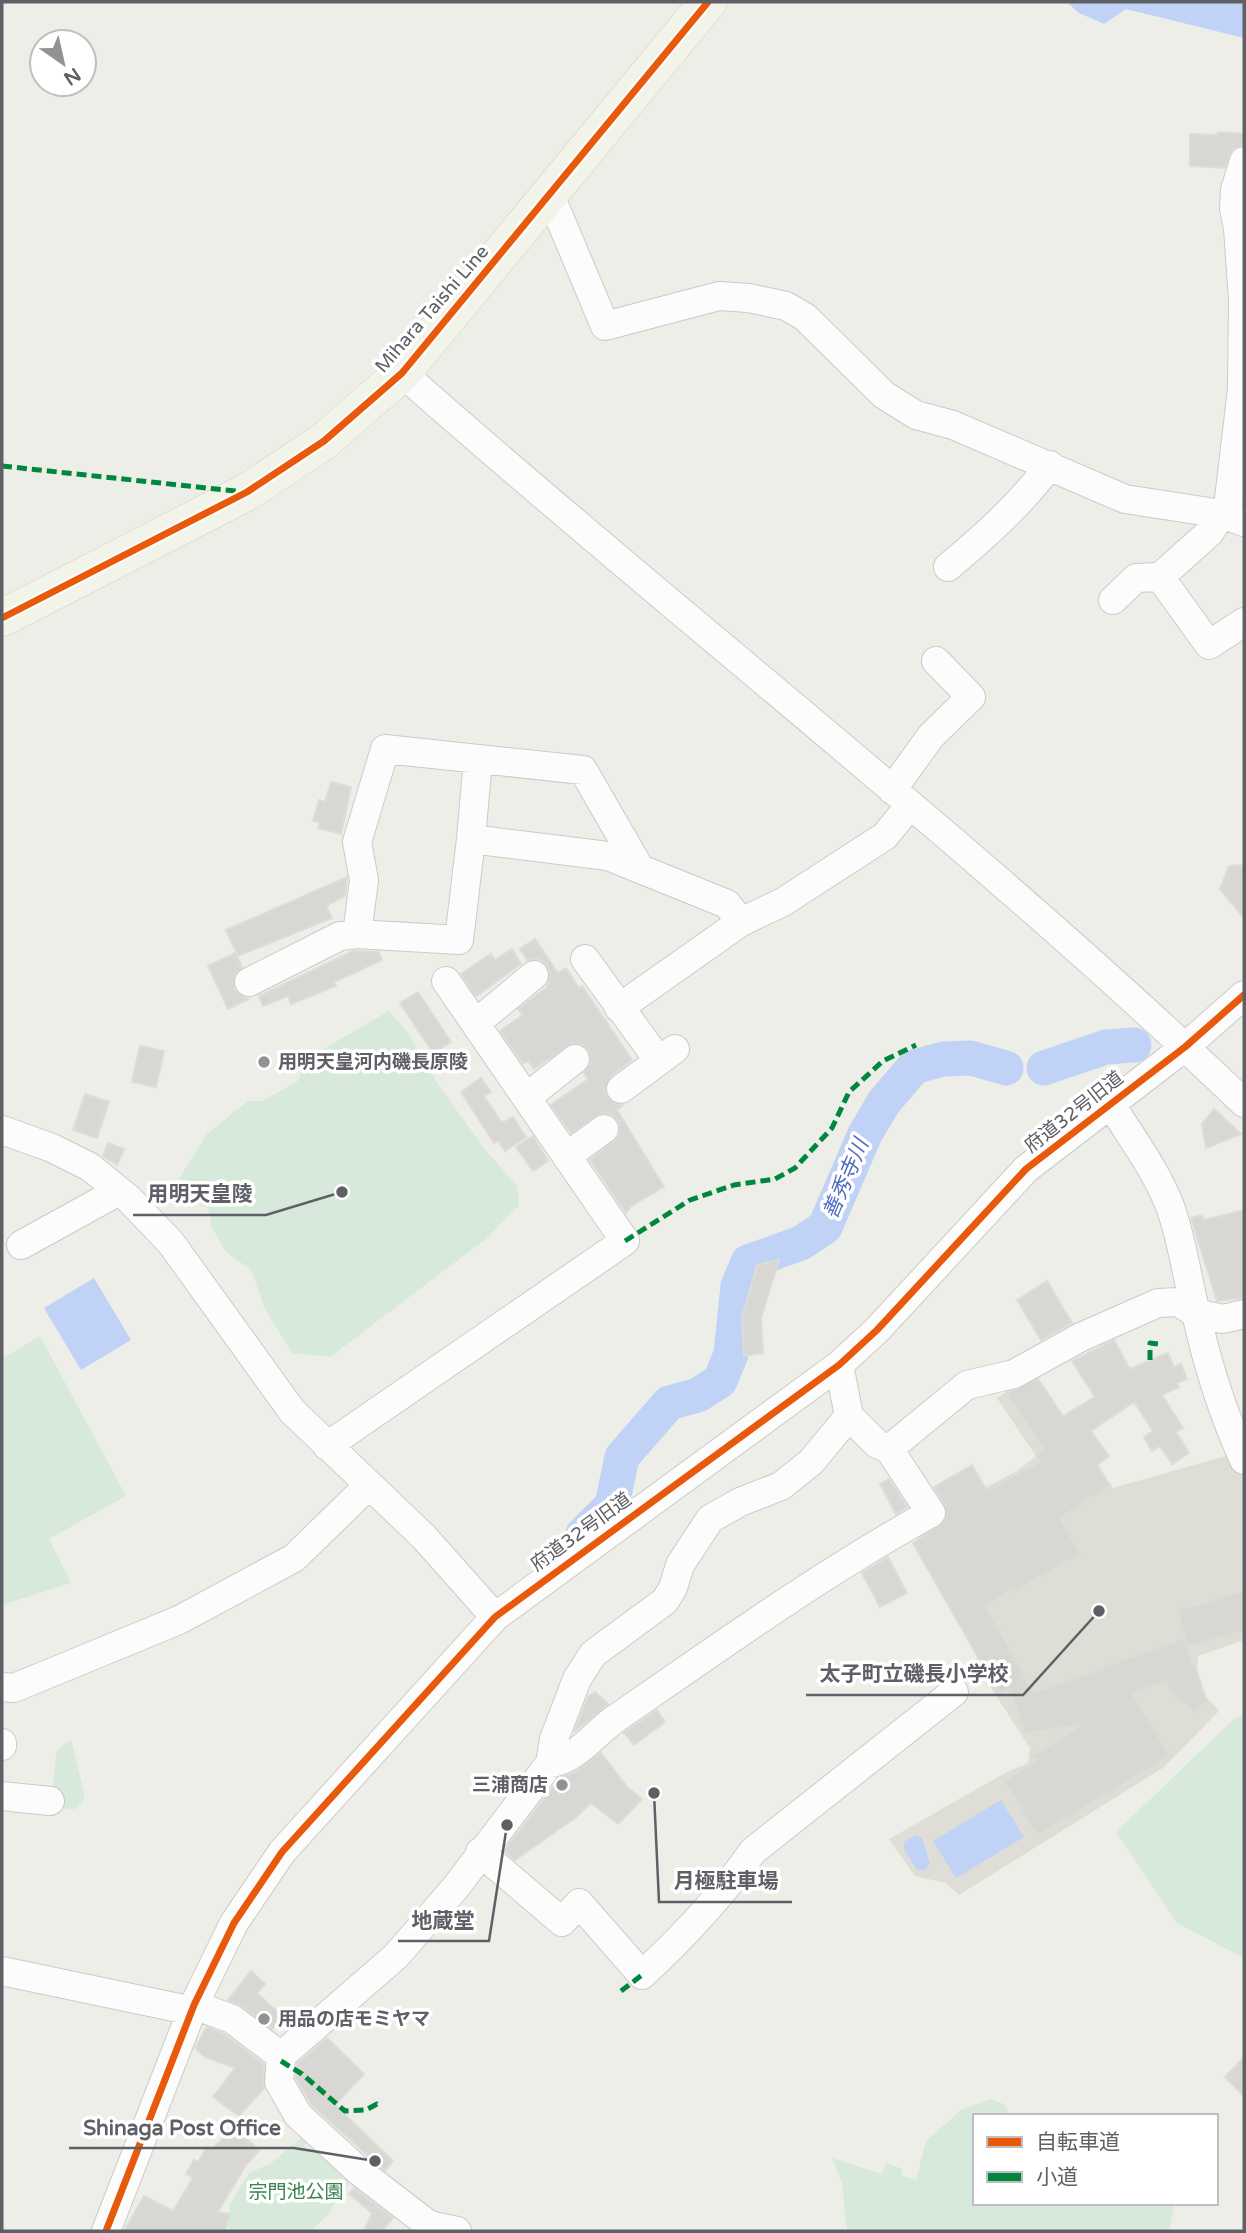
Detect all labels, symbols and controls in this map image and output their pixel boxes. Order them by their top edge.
north arrow [28,28,98,98]
text: N [59,63,84,90]
street label: Mihara Taishi Line [371,241,493,377]
place label: 用明天皇河内磯長原陵 [278,1051,468,1073]
marker: 用明天皇河内磯長原陵 [256,1054,272,1070]
street label: 府道32号旧道 [1020,1067,1128,1157]
water label: 善秀寺川 [818,1134,875,1223]
callout: 用明天皇陵 [133,1173,266,1215]
text: 用明天皇陵 [148,1182,253,1207]
street label: 府道32号旧道 [526,1488,636,1576]
callout: 太子町立磯長小学校 [806,1653,1023,1695]
text: 太子町立磯長小学校 [820,1662,1009,1687]
place label: 三浦商店 [472,1774,548,1796]
marker: 三浦商店 [554,1777,570,1793]
callout: 月極駐車場 [659,1860,792,1902]
text: 月極駐車場 [674,1869,779,1894]
callout: 地蔵堂 [398,1899,489,1941]
text: 地蔵堂 [412,1909,475,1934]
place label: 用品の店モミヤマ [278,2008,430,2030]
marker: 用品の店モミヤマ [256,2011,272,2027]
callout: Shinaga Post Office [69,2106,294,2148]
legend [973,2114,1218,2205]
text: Shinaga Post Office [83,2116,281,2141]
text: 自転車道 [1036,2130,1120,2155]
text: 小道 [1036,2165,1078,2190]
park label: 宗門池公園 [248,2181,344,2203]

